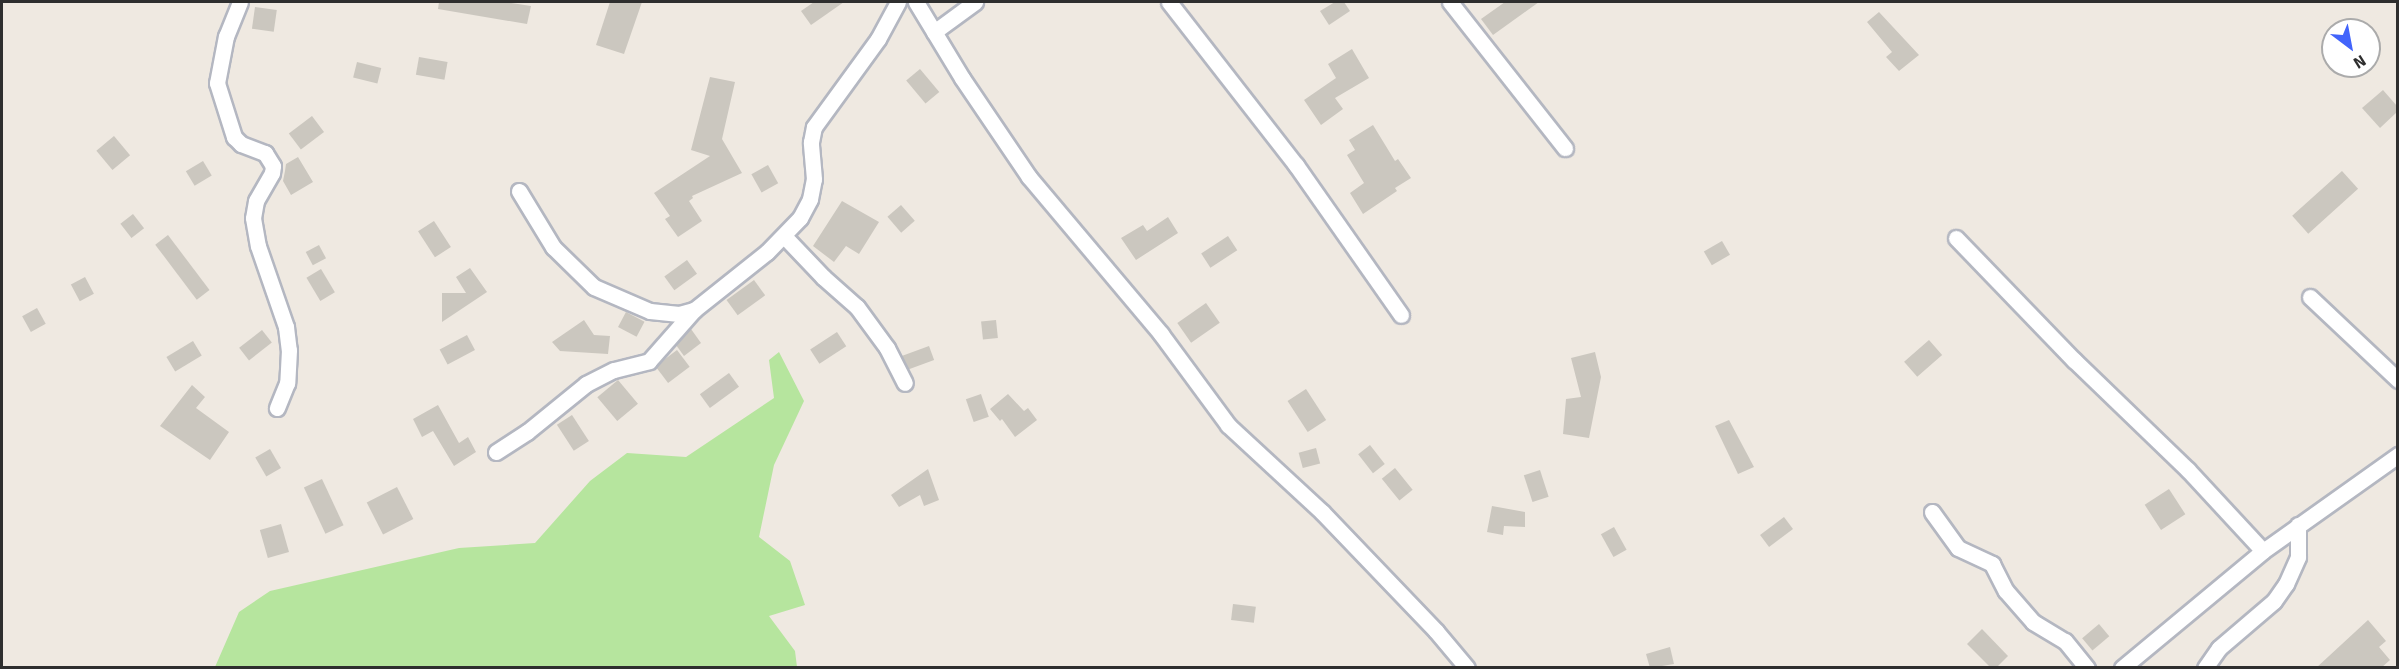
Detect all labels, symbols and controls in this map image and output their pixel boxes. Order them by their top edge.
north arrow [2321,18,2381,78]
text: N [2349,50,2370,73]

